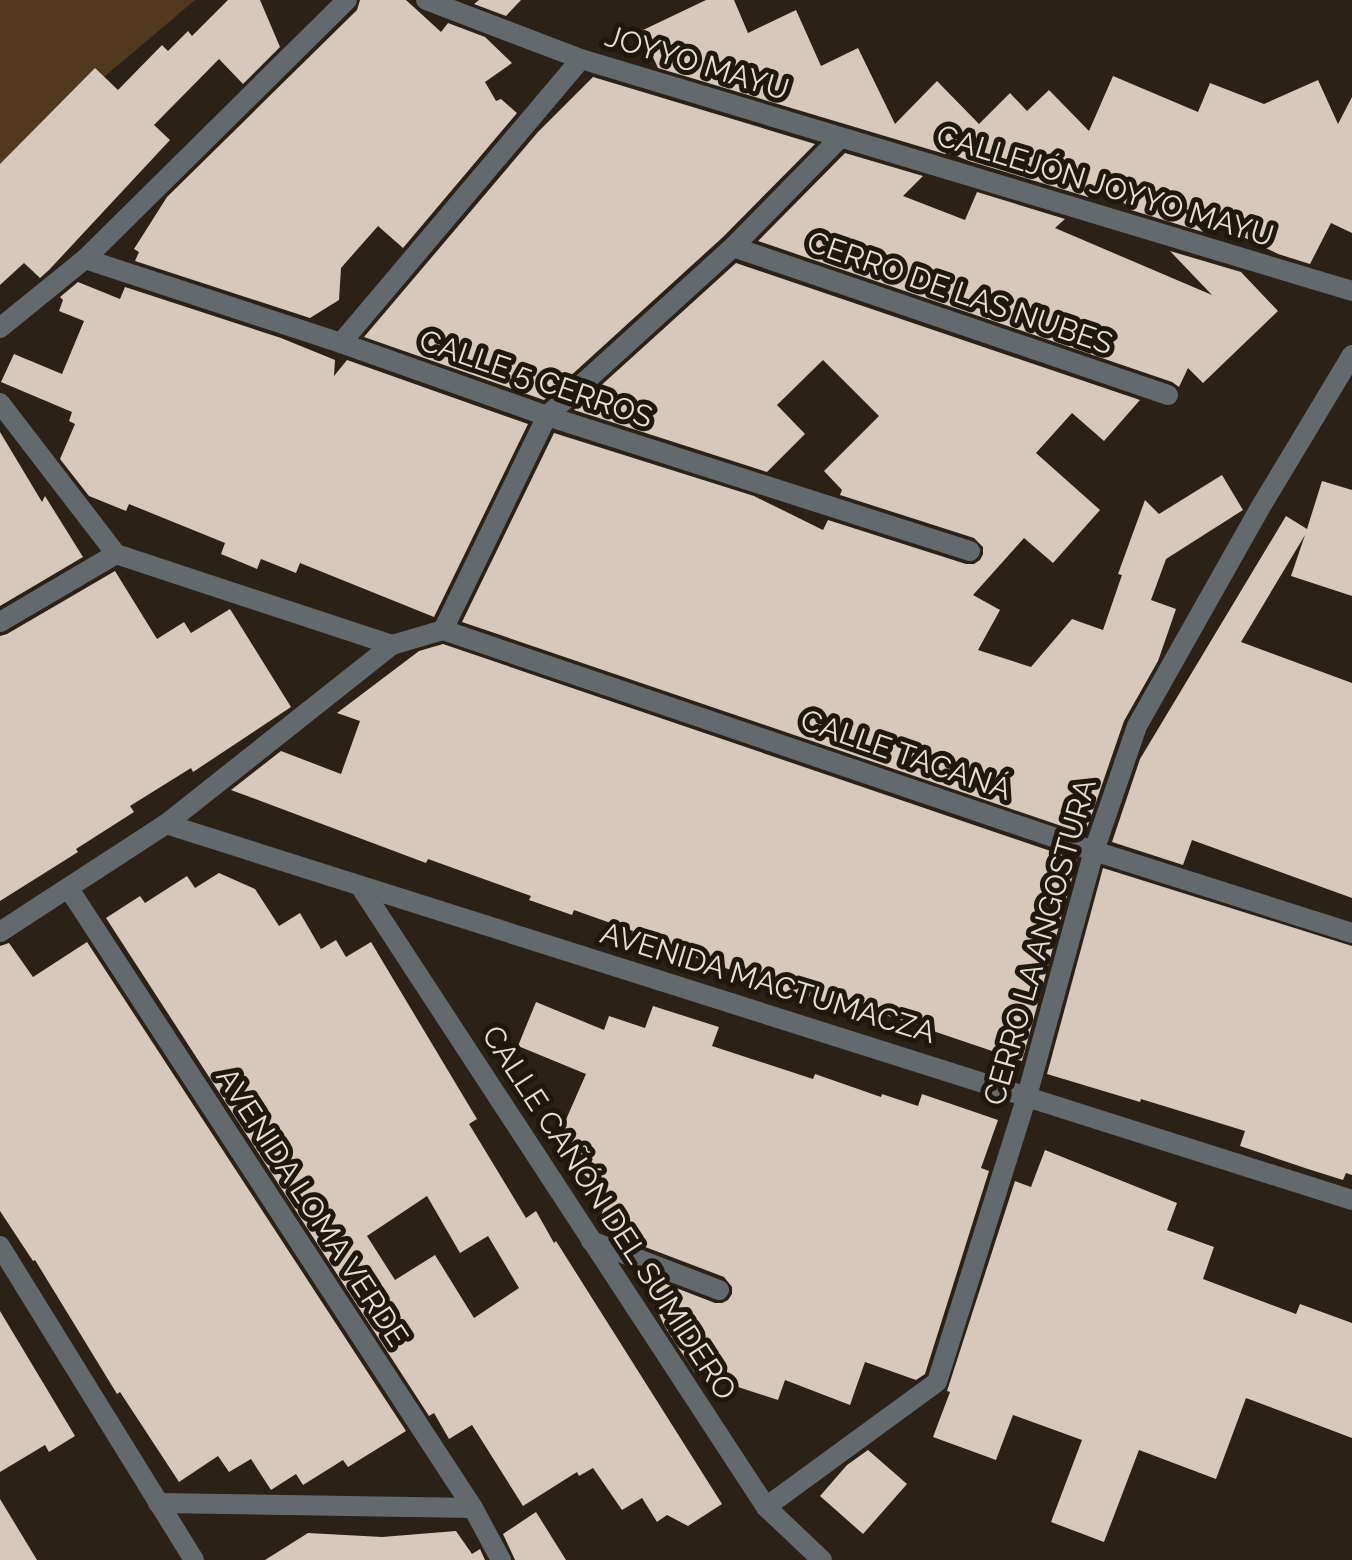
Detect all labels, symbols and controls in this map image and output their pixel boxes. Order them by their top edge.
street label: JOYYO MAYU [601,18,793,107]
street label: CALLEJÓN JOYYO MAYU [932,118,1278,254]
street label: CERRO DE LAS NUBES [803,224,1118,361]
street label: CALLE 5 CERROS [415,322,657,435]
street label: CALLE TACANÁ [796,702,1016,807]
street label: CERRO LA ANGOSTURA [976,775,1103,1109]
street label: AVENIDA MACTUMACZA [596,915,940,1050]
street label: CALLE CAÑÓN DEL SUMIDERO [475,1019,744,1406]
street label: AVENIDA LOMA VERDE [209,1061,416,1352]

